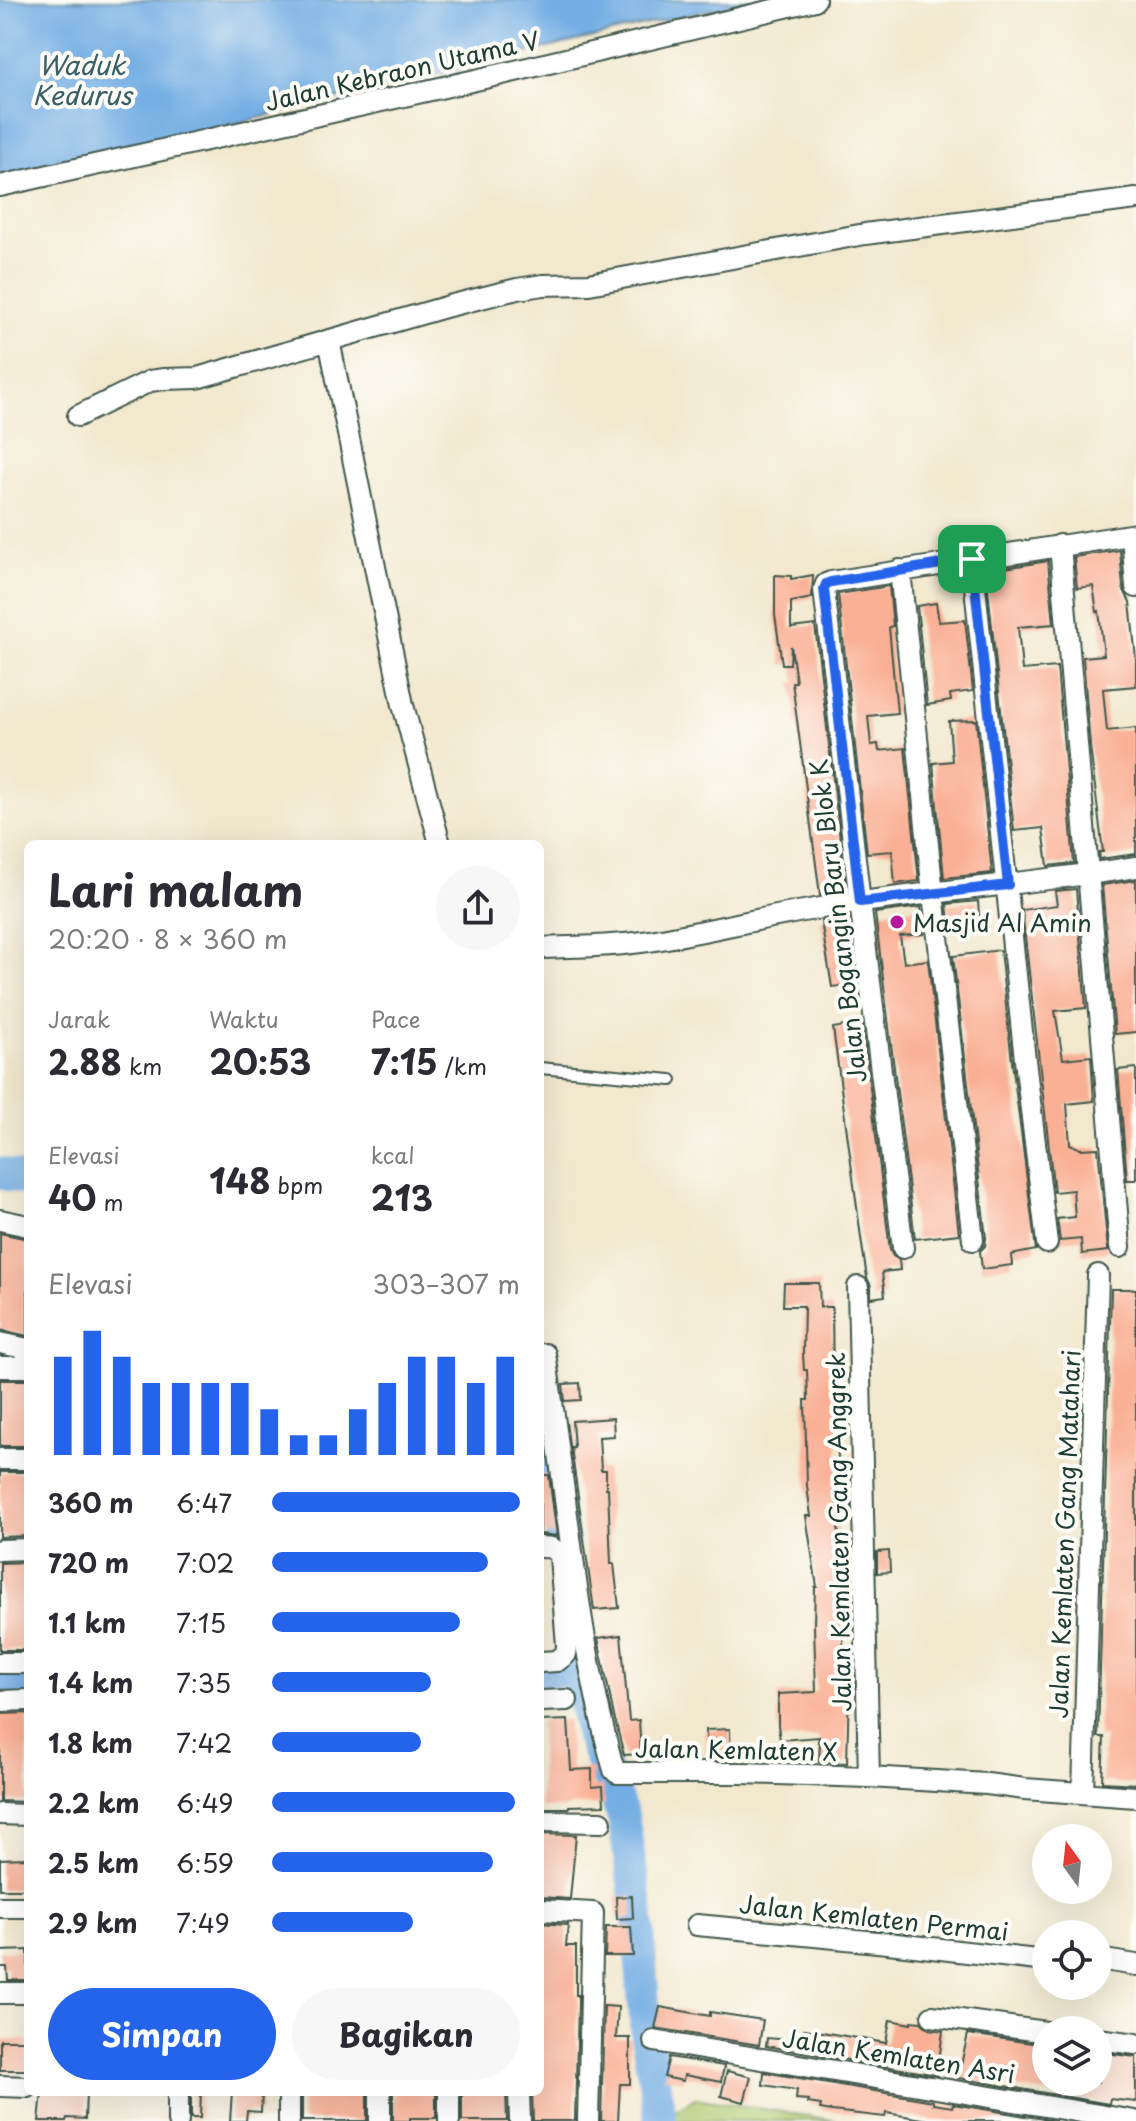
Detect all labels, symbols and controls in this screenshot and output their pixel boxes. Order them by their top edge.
street label: Jalan Kebraon Utama V [261,21,543,119]
water label: Waduk Kedurus [32,45,134,114]
pin [938,525,1006,593]
icon: arrive [950,537,994,581]
street label: Jalan Bogangin Baru Blok K [799,757,875,1085]
text: Lari malam [48,856,303,922]
button: share [436,866,520,950]
place label: Masjid Al Amin [913,904,1092,940]
marker: Masjid Al Amin [888,913,906,931]
text: 20:20 · 8 × 360 m [48,919,287,958]
text: Jarak [48,1002,110,1035]
text: Waktu [209,1002,279,1035]
text: Pace [371,1002,420,1035]
text: 2.88 [48,1035,122,1087]
text: 20:53 [209,1035,311,1087]
text: 7:15 [371,1035,438,1087]
text: km [122,1049,162,1082]
text: /km [438,1049,487,1082]
text: Elevasi [48,1138,120,1171]
text: kcal [371,1138,415,1171]
text: 148 [209,1154,270,1206]
text: bpm [270,1168,323,1201]
text: 40 [48,1171,96,1223]
text: 213 [371,1171,433,1223]
text: m [96,1185,124,1218]
text: Elevasi [48,1264,133,1303]
text: 303–307 m [373,1264,520,1303]
street label: Jalan Kemlaten Gang Matahari [1040,1349,1088,1719]
street label: Jalan Kemlaten Gang Anggrek [817,1352,859,1712]
text: 360 m [48,1483,134,1522]
text: 6:47 [176,1483,232,1522]
text: 720 m [48,1543,129,1582]
text: 7:02 [176,1543,234,1582]
text: 1.1 km [48,1603,126,1642]
text: 7:15 [176,1603,226,1642]
text: 1.4 km [48,1663,133,1702]
text: 7:35 [176,1663,231,1702]
text: 1.8 km [48,1723,133,1762]
text: 7:42 [176,1723,232,1762]
street label: Jalan Kemlaten X [634,1729,838,1769]
text: 2.2 km [48,1783,139,1822]
text: 6:49 [176,1783,234,1822]
north arrow [1032,1824,1112,1904]
map controls [1032,1824,1112,2096]
text: 2.5 km [48,1843,139,1882]
text: 6:59 [176,1843,234,1882]
street label: Jalan Kemlaten Permai [738,1885,1010,1949]
text: 2.9 km [48,1903,138,1942]
text: 7:49 [176,1903,230,1942]
button: locate [1032,1920,1112,2000]
button: Simpan [48,1988,276,2080]
button: Bagikan [292,1988,520,2080]
button: layers [1032,2016,1112,2096]
street label: Jalan Kemlaten Asri [780,2019,1018,2091]

